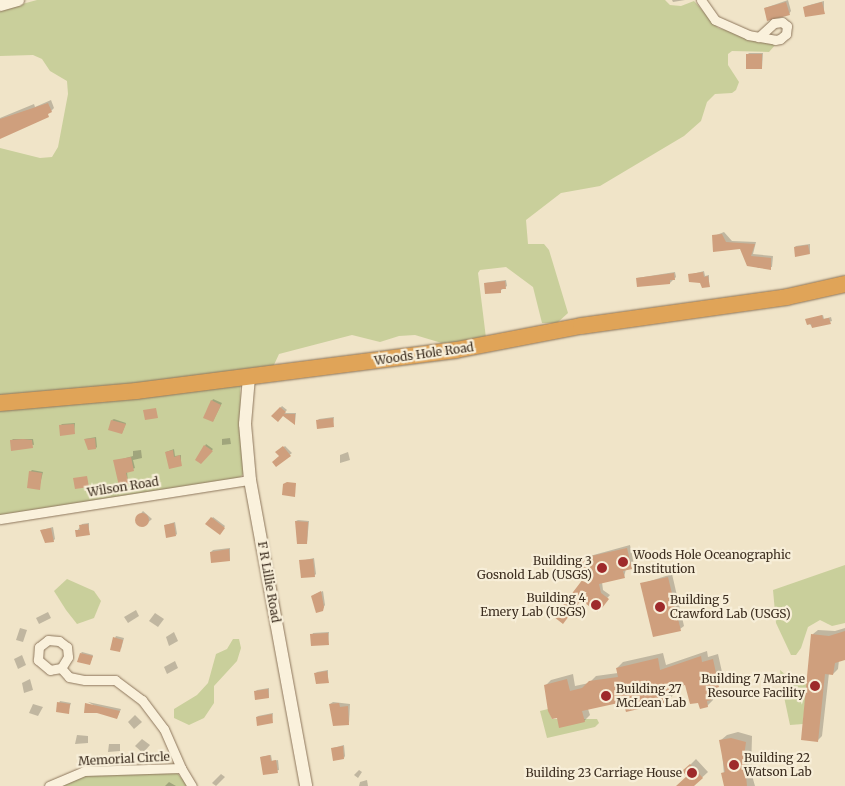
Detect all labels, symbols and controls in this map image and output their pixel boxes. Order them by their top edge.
street label: Woods Hole Road [373,340,475,368]
street label: Wilson Road [86,474,160,500]
street label: F R Lillie Road [255,540,283,624]
place label: Woods Hole Oceanographic Institution [633,548,791,576]
place label: Building 3 Gosnold Lab (USGS) [477,554,592,582]
marker: Woods Hole Oceanographic Institution [617,556,629,568]
marker: Building 3 Gosnold Lab (USGS) [596,562,608,574]
place label: Building 4 Emery Lab (USGS) [480,591,586,619]
place label: Building 5 Crawford Lab (USGS) [670,593,791,621]
marker: Building 4 Emery Lab (USGS) [590,599,602,611]
marker: Building 5 Crawford Lab (USGS) [654,601,666,613]
place label: Building 7 Marine Resource Facility [701,672,805,700]
marker: Building 7 Marine Resource Facility [809,680,821,692]
place label: Building 27 McLean Lab [616,682,686,710]
marker: Building 27 McLean Lab [600,690,612,702]
street label: Memorial Circle [78,749,170,769]
place label: Building 22 Watson Lab [744,751,812,779]
marker: Building 22 Watson Lab [728,759,740,771]
place label: Building 23 Carriage House [526,766,682,780]
marker: Building 23 Carriage House [686,767,698,779]

